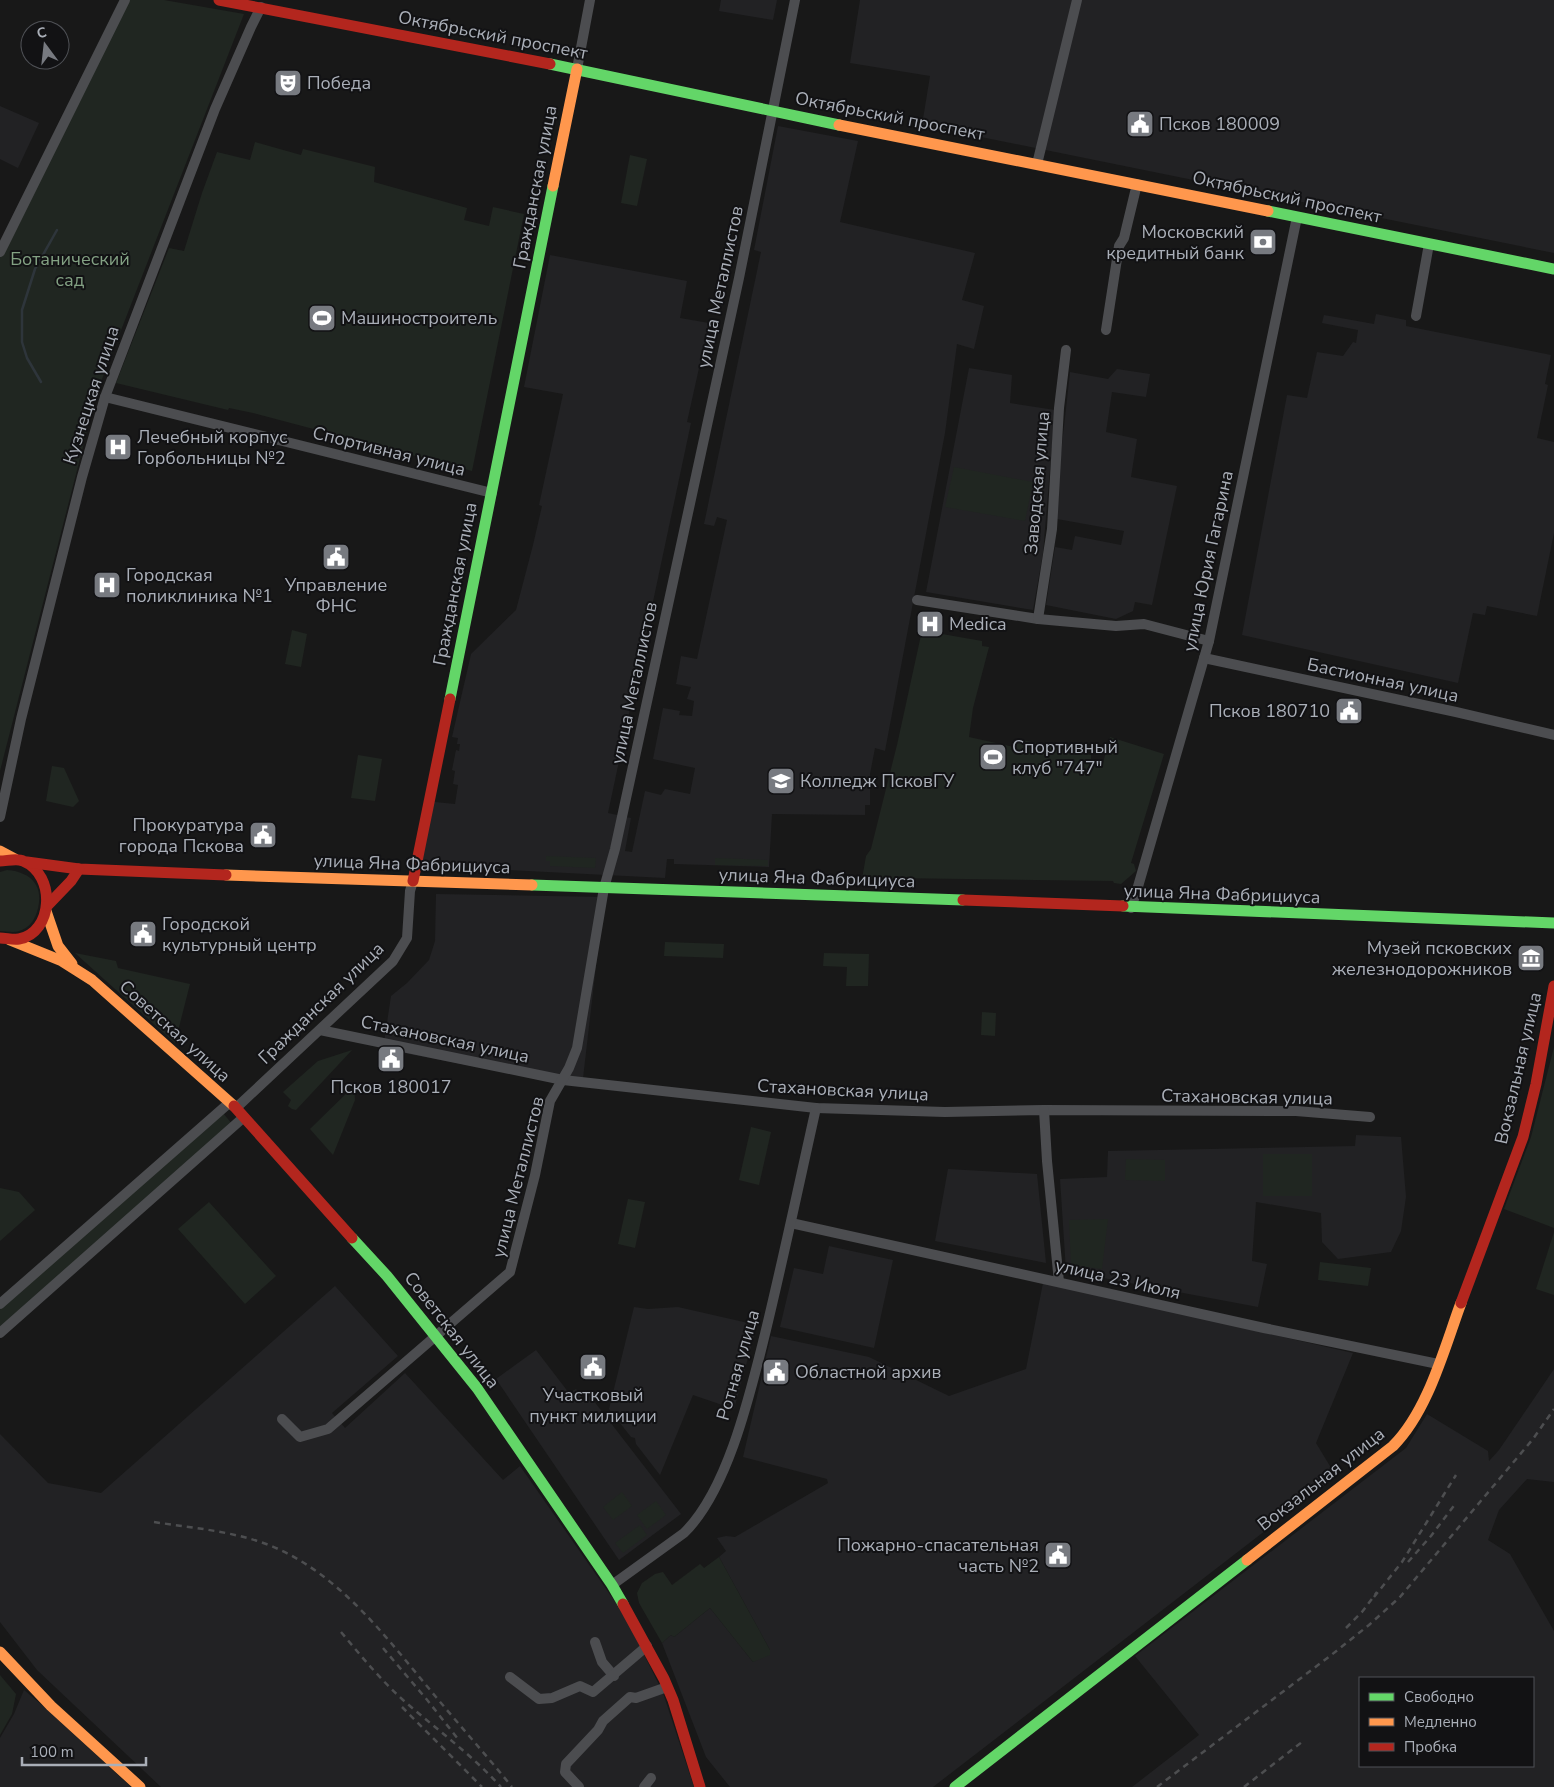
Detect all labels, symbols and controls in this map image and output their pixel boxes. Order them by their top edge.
street label: Октябрьский проспект [396,5,590,65]
north arrow [20,20,70,70]
text: С [35,22,49,43]
theatre icon: Победа [273,68,303,98]
place label: Победа [307,71,371,95]
street label: Октябрьский проспект [793,86,987,146]
street label: Гражданская улица [507,103,563,271]
public building icon: Псков 180009 [1125,109,1155,139]
place label: Псков 180009 [1159,112,1280,136]
street label: Октябрьский проспект [1190,165,1384,229]
street label: улица Металлистов [691,203,749,370]
place label: Московский кредитный банк [1106,220,1245,265]
bank icon: Московский кредитный банк [1248,227,1278,257]
park label: Ботанический сад [10,247,130,292]
sports icon: Машиностроитель [307,303,337,333]
place label: Машиностроитель [341,306,497,330]
street label: Кузнецкая улица [57,323,125,467]
street label: Заводская улица [1019,410,1055,556]
street label: Спортивная улица [310,420,468,482]
place label: Лечебный корпус Горбольницы №2 [137,425,288,470]
hospital icon: Лечебный корпус Горбольницы №2 [103,432,133,462]
street label: улица Юрия Гагарина [1177,468,1239,654]
street label: Гражданская улица [427,500,483,668]
public building icon: Управление ФНС [321,542,351,572]
place label: Городская поликлиника №1 [126,563,273,608]
hospital icon: Городская поликлиника №1 [92,570,122,600]
place label: Управление ФНС [284,573,387,618]
street label: улица Металлистов [605,599,663,766]
hospital icon: Medica [915,609,945,639]
place label: Medica [949,612,1006,636]
street label: Бастионная улица [1305,652,1461,708]
public building icon: Псков 180710 [1334,696,1364,726]
place label: Псков 180710 [1209,699,1330,723]
place label: Спортивный клуб "747" [1012,735,1118,780]
sports icon: Спортивный клуб "747" [978,742,1008,772]
school or university icon: Колледж ПсковГУ [766,766,796,796]
place label: Колледж ПсковГУ [800,769,955,793]
place label: Прокуратура города Пскова [119,813,244,858]
public building icon: Прокуратура города Пскова [248,820,278,850]
street label: улица Яна Фабрициуса [313,849,511,879]
street label: улица Яна Фабрициуса [718,863,916,893]
street label: улица Яна Фабрициуса [1123,879,1321,909]
place label: Городской культурный центр [162,912,317,957]
public building icon: Городской культурный центр [128,919,158,949]
place label: Музей псковских железнодорожников [1332,936,1512,981]
street label: Гражданская улица [253,937,389,1069]
museum icon: Музей псковских железнодорожников [1516,943,1546,973]
street label: Советская улица [114,975,236,1087]
street label: Вокзальная улица [1489,990,1547,1146]
street label: Стахановская улица [358,1009,532,1069]
public building icon: Псков 180017 [376,1044,406,1074]
street label: Стахановская улица [757,1074,929,1106]
place label: Псков 180017 [330,1075,452,1099]
street label: Стахановская улица [1161,1084,1333,1110]
street label: улица Металлистов [486,1094,550,1260]
street label: улица 23 Июля [1053,1253,1183,1305]
street label: Советская улица [399,1267,505,1393]
street label: Ротная улица [711,1307,765,1423]
public building icon: Участковый пункт милиции [578,1352,608,1382]
public building icon: Областной архив [761,1357,791,1387]
place label: Областной архив [795,1360,942,1384]
place label: Участковый пункт милиции [529,1383,657,1428]
street label: Вокзальная улица [1252,1422,1390,1536]
place label: Пожарно-спасательная часть №2 [837,1533,1039,1578]
public building icon: Пожарно-спасательная часть №2 [1043,1540,1073,1570]
legend [1359,1677,1534,1767]
text: Свободно [1404,1687,1474,1707]
text: Медленно [1404,1712,1477,1732]
scale bar [22,1734,146,1766]
text: Пробка [1404,1737,1457,1757]
text: 100 m [30,1742,74,1762]

